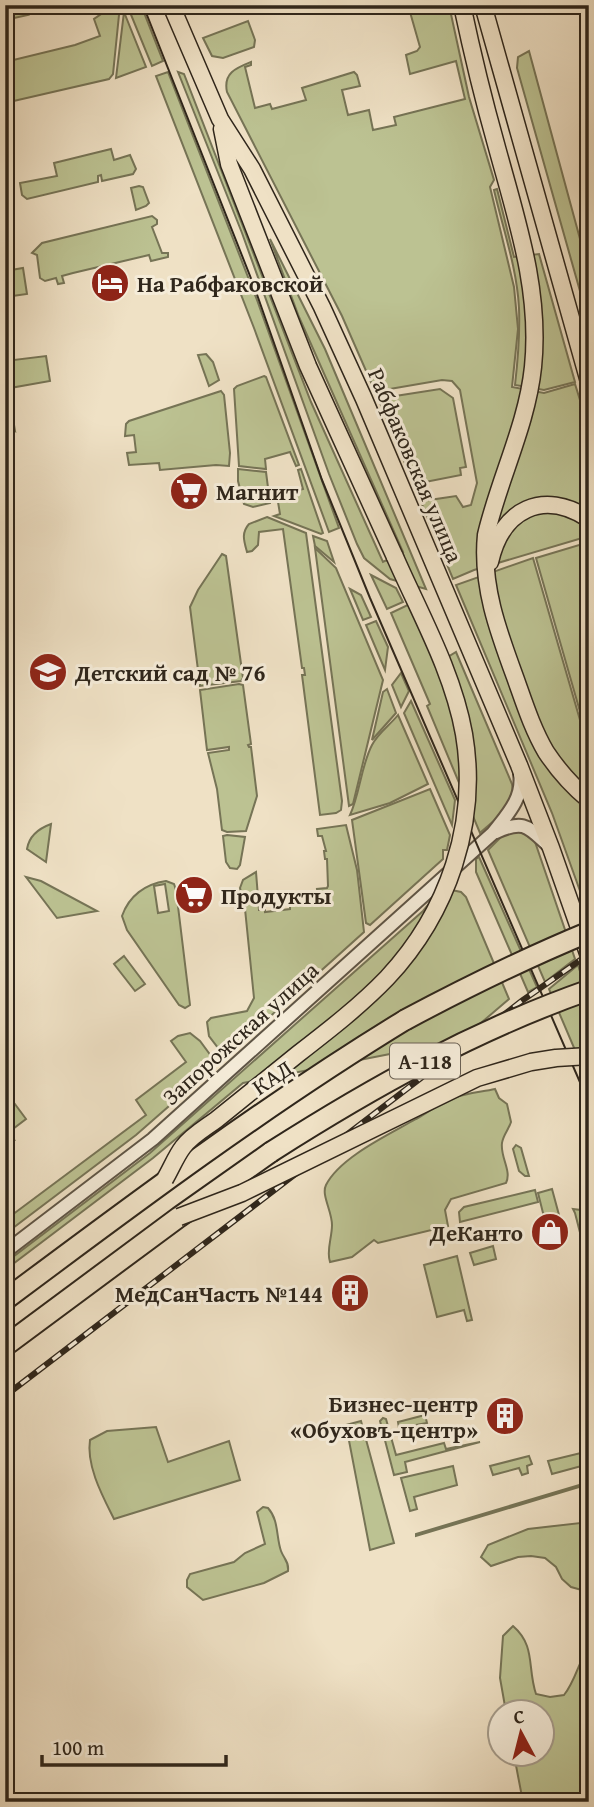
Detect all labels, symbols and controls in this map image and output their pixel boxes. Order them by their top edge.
hotel icon: На Рабфаковской [89,262,131,304]
place label: На Рабфаковской [137,267,323,300]
street label: Рабфаковская улица [360,363,472,567]
supermarket icon: Магнит [168,470,210,512]
place label: Магнит [216,475,299,508]
school or university icon: Детский сад № 76 [27,651,69,693]
place label: Детский сад № 76 [74,656,265,689]
supermarket icon: Продукты [173,874,215,916]
place label: Продукты [221,879,332,912]
street label: Запорожская улица [154,954,326,1112]
road number: А-118 [390,1044,460,1078]
street label: КАД [245,1051,299,1103]
shop icon: ДеКанто [529,1211,571,1253]
place label: ДеКанто [429,1216,523,1249]
building icon: МедСанЧасть №144 [329,1272,371,1314]
place label: МедСанЧасть №144 [115,1277,323,1310]
place label: Бизнес-центр «Обуховъ-центр» [290,1387,478,1446]
building icon: Бизнес-центр «Обуховъ-центр» [484,1395,526,1437]
north arrow [486,1699,556,1769]
text: С [512,1702,526,1731]
scale bar [42,1723,226,1767]
text: 100 m [52,1732,104,1763]

